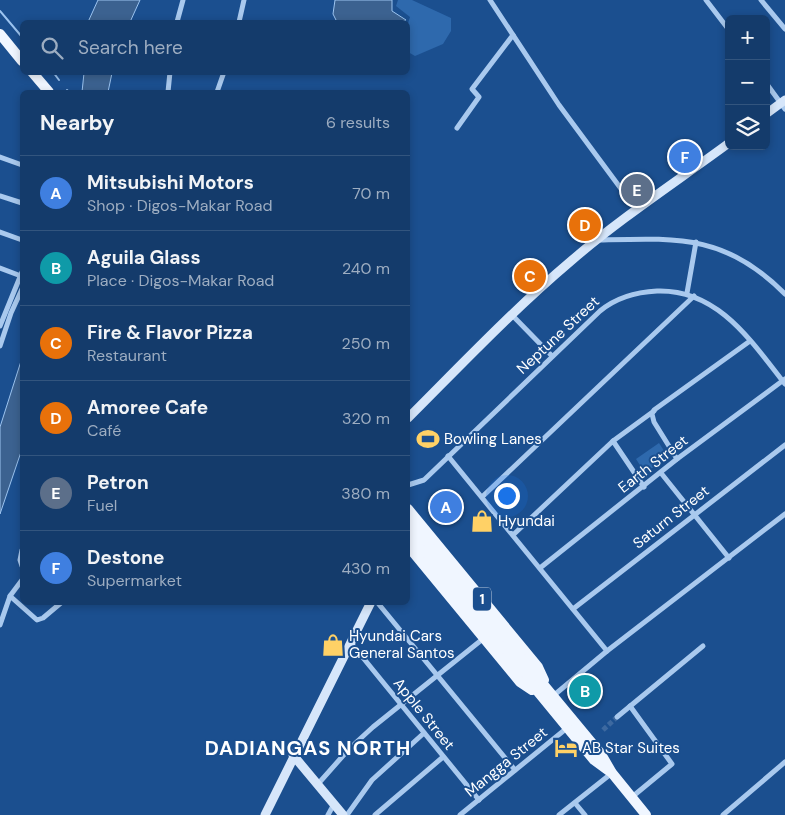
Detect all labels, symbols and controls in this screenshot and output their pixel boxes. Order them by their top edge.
map controls [725,15,770,150]
button: + [725,15,770,60]
search box [20,20,410,75]
icon: search [38,34,66,62]
text: Search here [78,35,183,60]
button: − [725,60,770,105]
button: layers [725,105,770,150]
text: Nearby [40,109,114,137]
text: 6 results [326,112,390,133]
pin: F [669,138,701,176]
text: Mitsubishi Motors [87,170,254,195]
pin: E [621,171,653,209]
text: A [50,183,62,204]
text: 70 m [352,183,390,204]
text: Shop · Digos-Makar Road [87,195,273,216]
pin: D [569,206,601,244]
text: Aguila Glass [87,245,201,270]
pin: C [514,257,546,295]
text: B [51,258,61,279]
text: 240 m [342,258,390,279]
text: Place · Digos-Makar Road [87,270,274,291]
street label: Neptune Street [512,291,604,378]
text: Fire & Flavor Pizza [87,320,253,345]
text: C [50,333,62,354]
text: 250 m [342,333,390,354]
text: Restaurant [87,345,167,366]
text: Amoree Cafe [87,395,208,420]
text: D [50,408,62,429]
text: 320 m [342,408,390,429]
text: Café [87,420,121,441]
sports icon: Bowling Lanes [415,426,441,452]
place label: Bowling Lanes [444,429,542,449]
street label: Earth Street [614,430,692,497]
text: Petron [87,470,149,495]
street label: Saturn Street [629,481,713,553]
text: E [51,483,61,504]
text: 380 m [341,483,390,504]
your location [494,483,520,509]
pin: A [430,488,462,526]
text: Fuel [87,495,117,516]
shop icon: Hyundai [469,508,495,534]
place label: Hyundai [498,511,555,531]
text: Destone [87,545,164,570]
text: F [52,558,60,579]
text: 430 m [341,558,390,579]
text: Supermarket [87,570,182,591]
road number: 1 [473,588,491,610]
place label: Hyundai Cars General Santos [349,626,455,663]
shop icon: Hyundai Cars General Santos [320,632,346,658]
pin: B [569,672,601,710]
street label: Apple Street [389,674,459,754]
street label: Mangga Street [461,722,552,801]
district label: DADIANGAS NORTH [205,735,411,761]
hotel icon: AB Star Suites [553,735,579,761]
place label: AB Star Suites [582,738,680,758]

